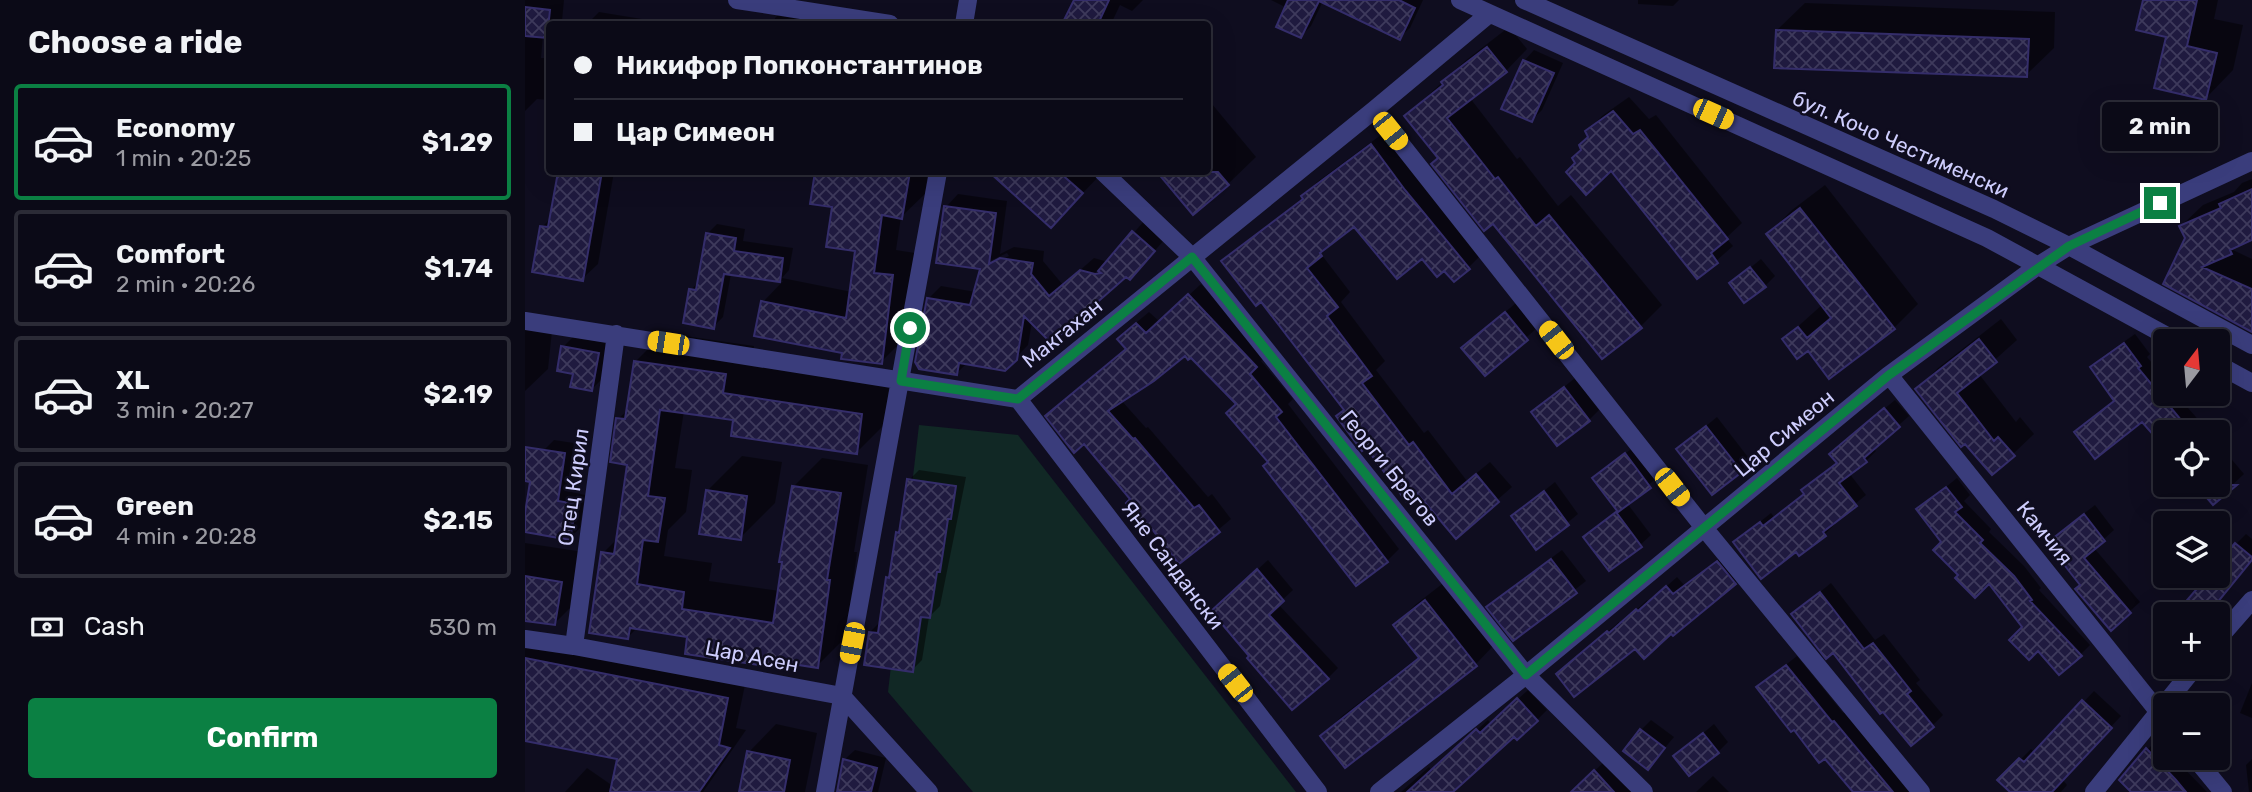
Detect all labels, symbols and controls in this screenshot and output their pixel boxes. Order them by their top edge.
text: Choose a ride [28,23,242,61]
text: Никифор Попконстантинов [616,50,983,81]
street label: бул. Кочо Честименски [1789,85,2013,203]
car [1690,96,1737,132]
callout: 2 min [2102,102,2218,150]
car [1369,108,1412,154]
icon: car [32,111,95,174]
text: 2 min [2129,112,2191,140]
text: Economy [116,113,235,144]
text: Цар Симеон [616,117,775,148]
text: $1.29 [422,127,493,158]
text: 1 min · 20:25 [116,144,251,172]
route end [2144,187,2176,219]
icon: car [32,237,95,300]
text: Comfort [116,239,225,270]
text: $1.74 [424,253,493,284]
text: 2 min · 20:26 [116,270,255,298]
street label: Макгахан [1017,293,1107,373]
route start [894,312,926,344]
car [1535,317,1578,363]
car [646,329,691,357]
north arrow [2153,329,2229,406]
map controls [2153,329,2230,770]
icon: car [32,363,95,426]
text: XL [116,365,149,396]
text: $2.19 [423,379,493,410]
street label: Цар Симеон [1729,384,1839,482]
text: 3 min · 20:27 [116,396,254,424]
street label: Георги Брегов [1336,405,1444,531]
button: locate [2153,420,2230,497]
street label: Отец Кирил [552,427,594,547]
car [1651,464,1694,510]
icon: car [32,489,95,552]
text: Green [116,491,194,522]
street label: Яне Сандански [1117,496,1229,634]
street label: Камчия [2012,496,2078,570]
text: $2.15 [423,505,493,536]
button: layers [2153,511,2230,588]
text: 4 min · 20:28 [116,522,257,550]
button: + [2153,602,2230,679]
icon: cash [28,608,66,646]
text: Cash [84,611,145,642]
text: 530 m [429,613,497,641]
car [838,620,867,666]
street label: Цар Асен [703,635,801,677]
car [1214,660,1257,706]
button: − [2153,693,2230,770]
button: Confirm [28,698,497,778]

